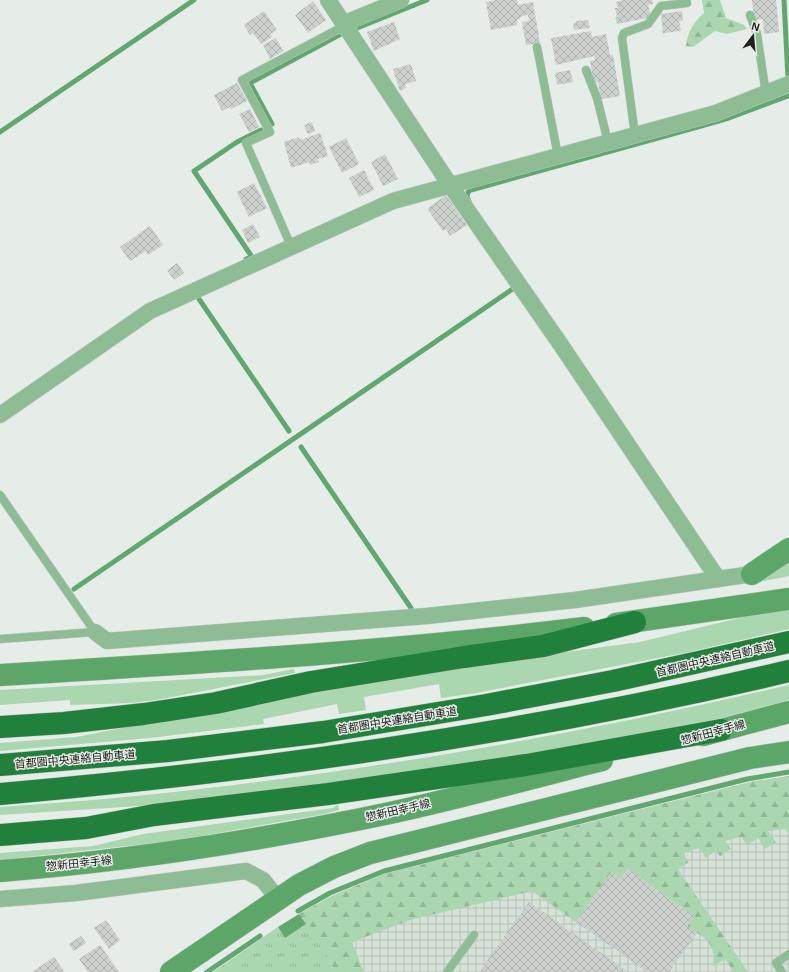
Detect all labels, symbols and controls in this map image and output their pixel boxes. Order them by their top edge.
north arrow [733,16,773,56]
text: N [750,20,761,33]
street label: 首都圏中央連絡自動車道 [655,640,775,678]
street label: 首都圏中央連絡自動車道 [336,705,458,735]
street label: 惣新田幸手線 [680,718,746,746]
street label: 首都圏中央連絡自動車道 [14,748,136,770]
street label: 惣新田幸手線 [364,797,432,823]
street label: 惣新田幸手線 [46,854,112,872]

